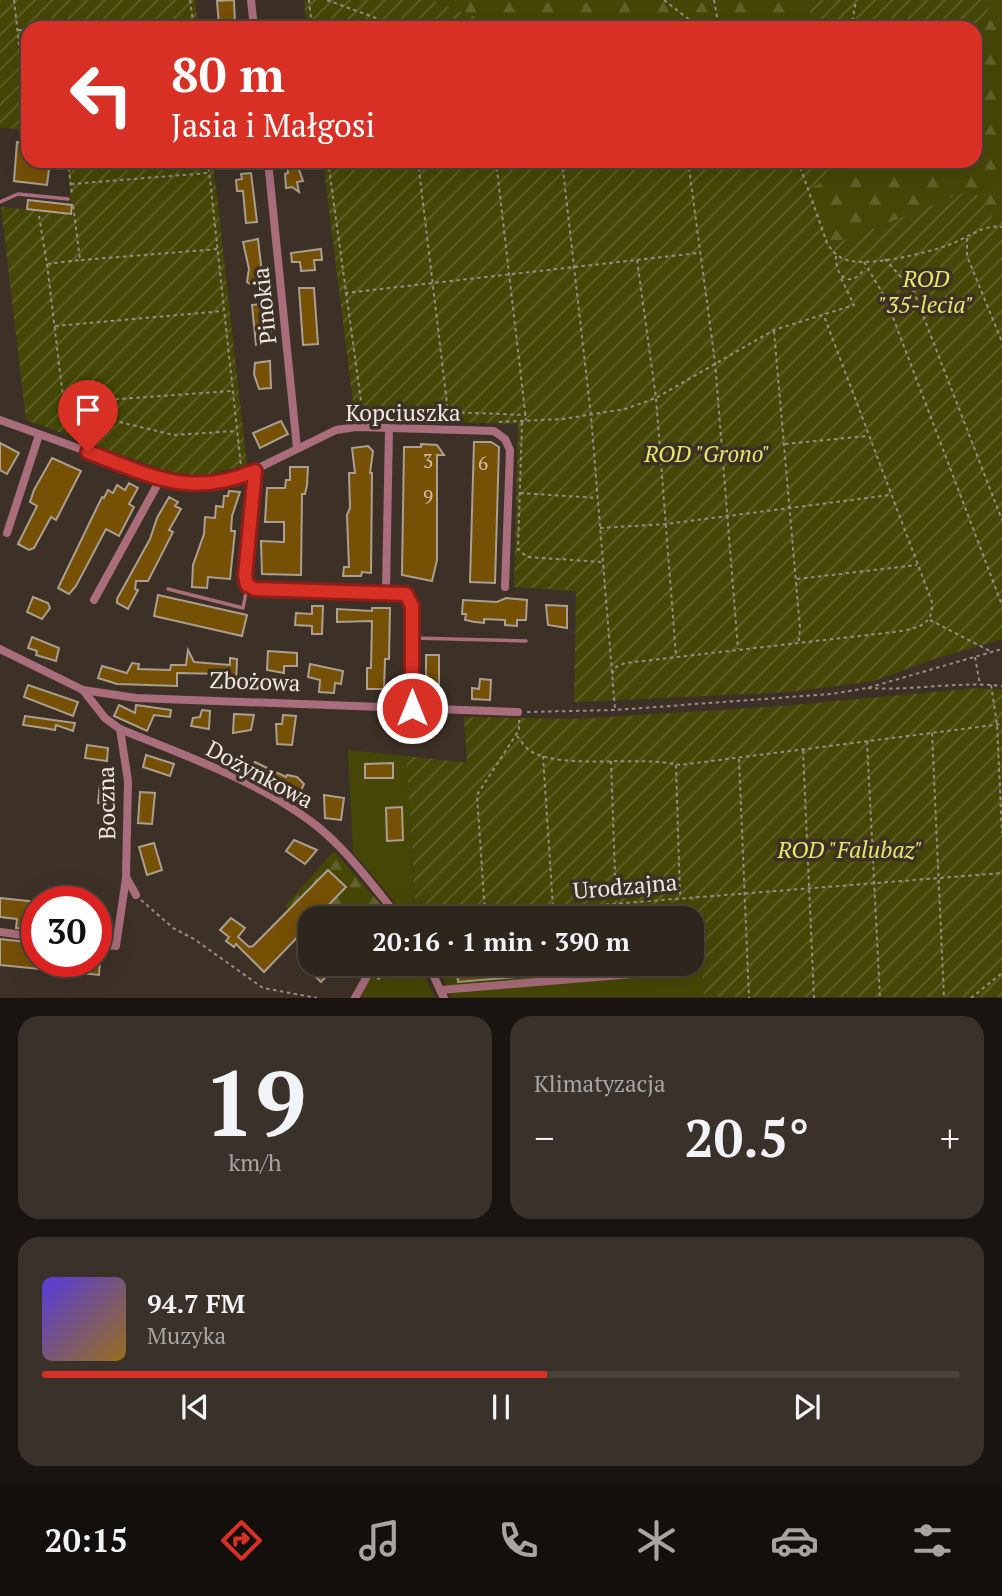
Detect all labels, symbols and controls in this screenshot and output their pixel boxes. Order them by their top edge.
text: 80 m [171,41,285,106]
icon: left [56,49,147,140]
text: Jasia i Małgosi [171,104,375,146]
park label: ROD "35-lecia" [879,263,973,320]
street label: Pinokia [244,266,283,346]
pin [58,380,118,452]
icon: arrive [69,391,107,429]
street label: Kopciuszka [346,397,461,428]
park label: ROD "Grono" [643,438,770,469]
house number: 3 [423,448,433,473]
house number: 6 [478,450,488,475]
house number: 9 [423,484,433,509]
street label: Zbożowa [209,664,301,698]
position arrow [375,671,449,745]
street label: Dożynkowa [201,733,319,815]
street label: Boczna [90,766,122,840]
park label: ROD "Falubaz" [777,834,922,865]
street label: Urodzajna [572,866,679,906]
speed limit sign: 30 [21,886,112,977]
text: 20:16 · 1 min · 390 m [372,924,630,958]
text: 19 [204,1041,306,1162]
text: Klimatyzacja [534,1068,666,1099]
text: 20.5° [684,1103,810,1172]
text: − [534,1113,554,1163]
text: + [940,1113,960,1163]
text: km/h [228,1147,282,1178]
text: 94.7 FM [147,1286,245,1320]
text: Muzyka [147,1320,226,1351]
icon: previous [176,1388,214,1426]
icon: pause [482,1388,520,1426]
icon: next [788,1388,826,1426]
icon: directions [217,1516,266,1565]
icon: music [355,1516,404,1565]
icon: phone [494,1516,543,1565]
icon: climate [632,1516,681,1565]
icon: car [770,1516,819,1565]
icon: filters [908,1516,957,1565]
text: 20:15 [45,1519,128,1561]

